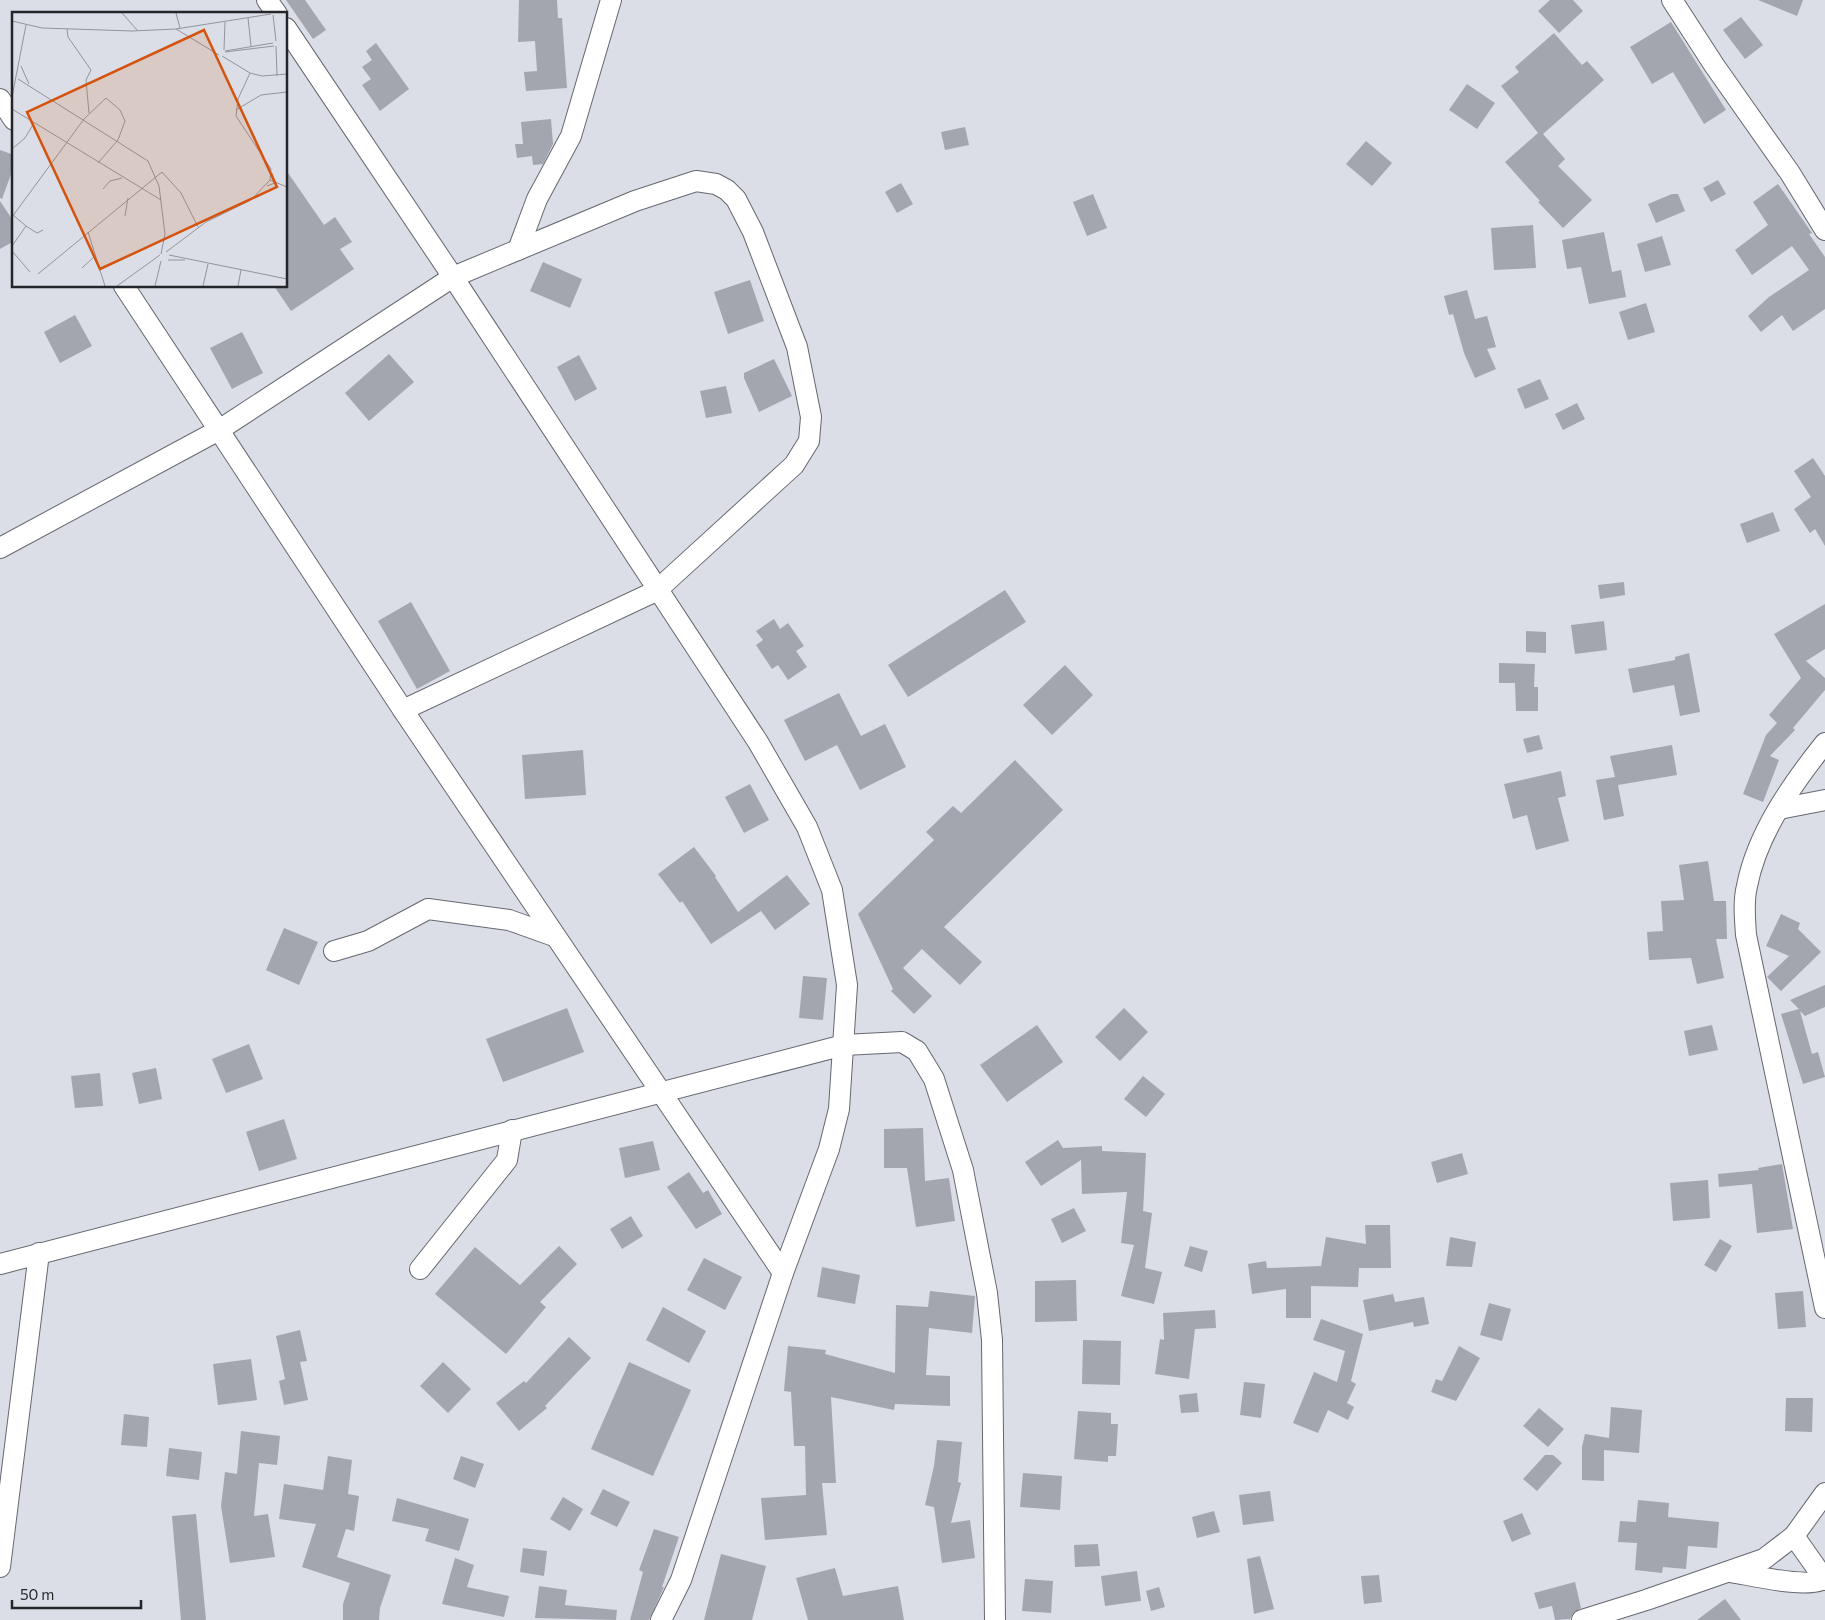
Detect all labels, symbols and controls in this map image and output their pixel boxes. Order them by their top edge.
inset map [12,12,288,288]
scale bar [12,1578,141,1610]
text: 50 m [20,1585,54,1603]

